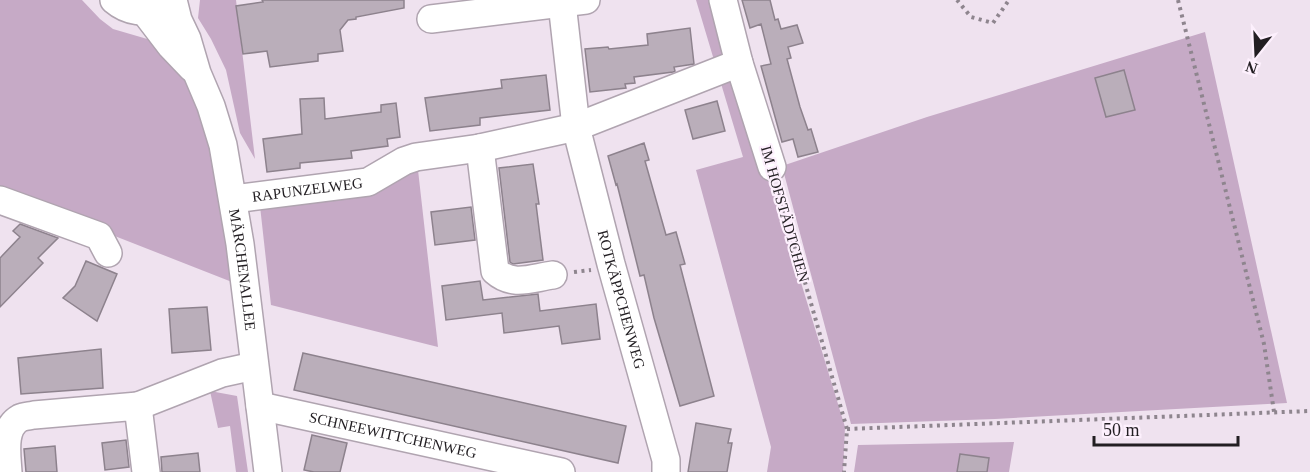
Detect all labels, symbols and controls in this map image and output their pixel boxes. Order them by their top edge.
north arrow [1226,24,1286,84]
text: N [1243,58,1260,78]
street label: IM HOFSTÄDTCHEN [758,144,812,284]
street label: RAPUNZELWEG [251,175,364,205]
street label: MÄRCHENALLEE [226,208,259,331]
street label: ROTKÄPPCHENWEG [595,228,648,371]
street label: SCHNEEWITTCHENWEG [308,409,478,461]
scale bar [1094,409,1238,447]
text: 50 m [1103,420,1140,440]

